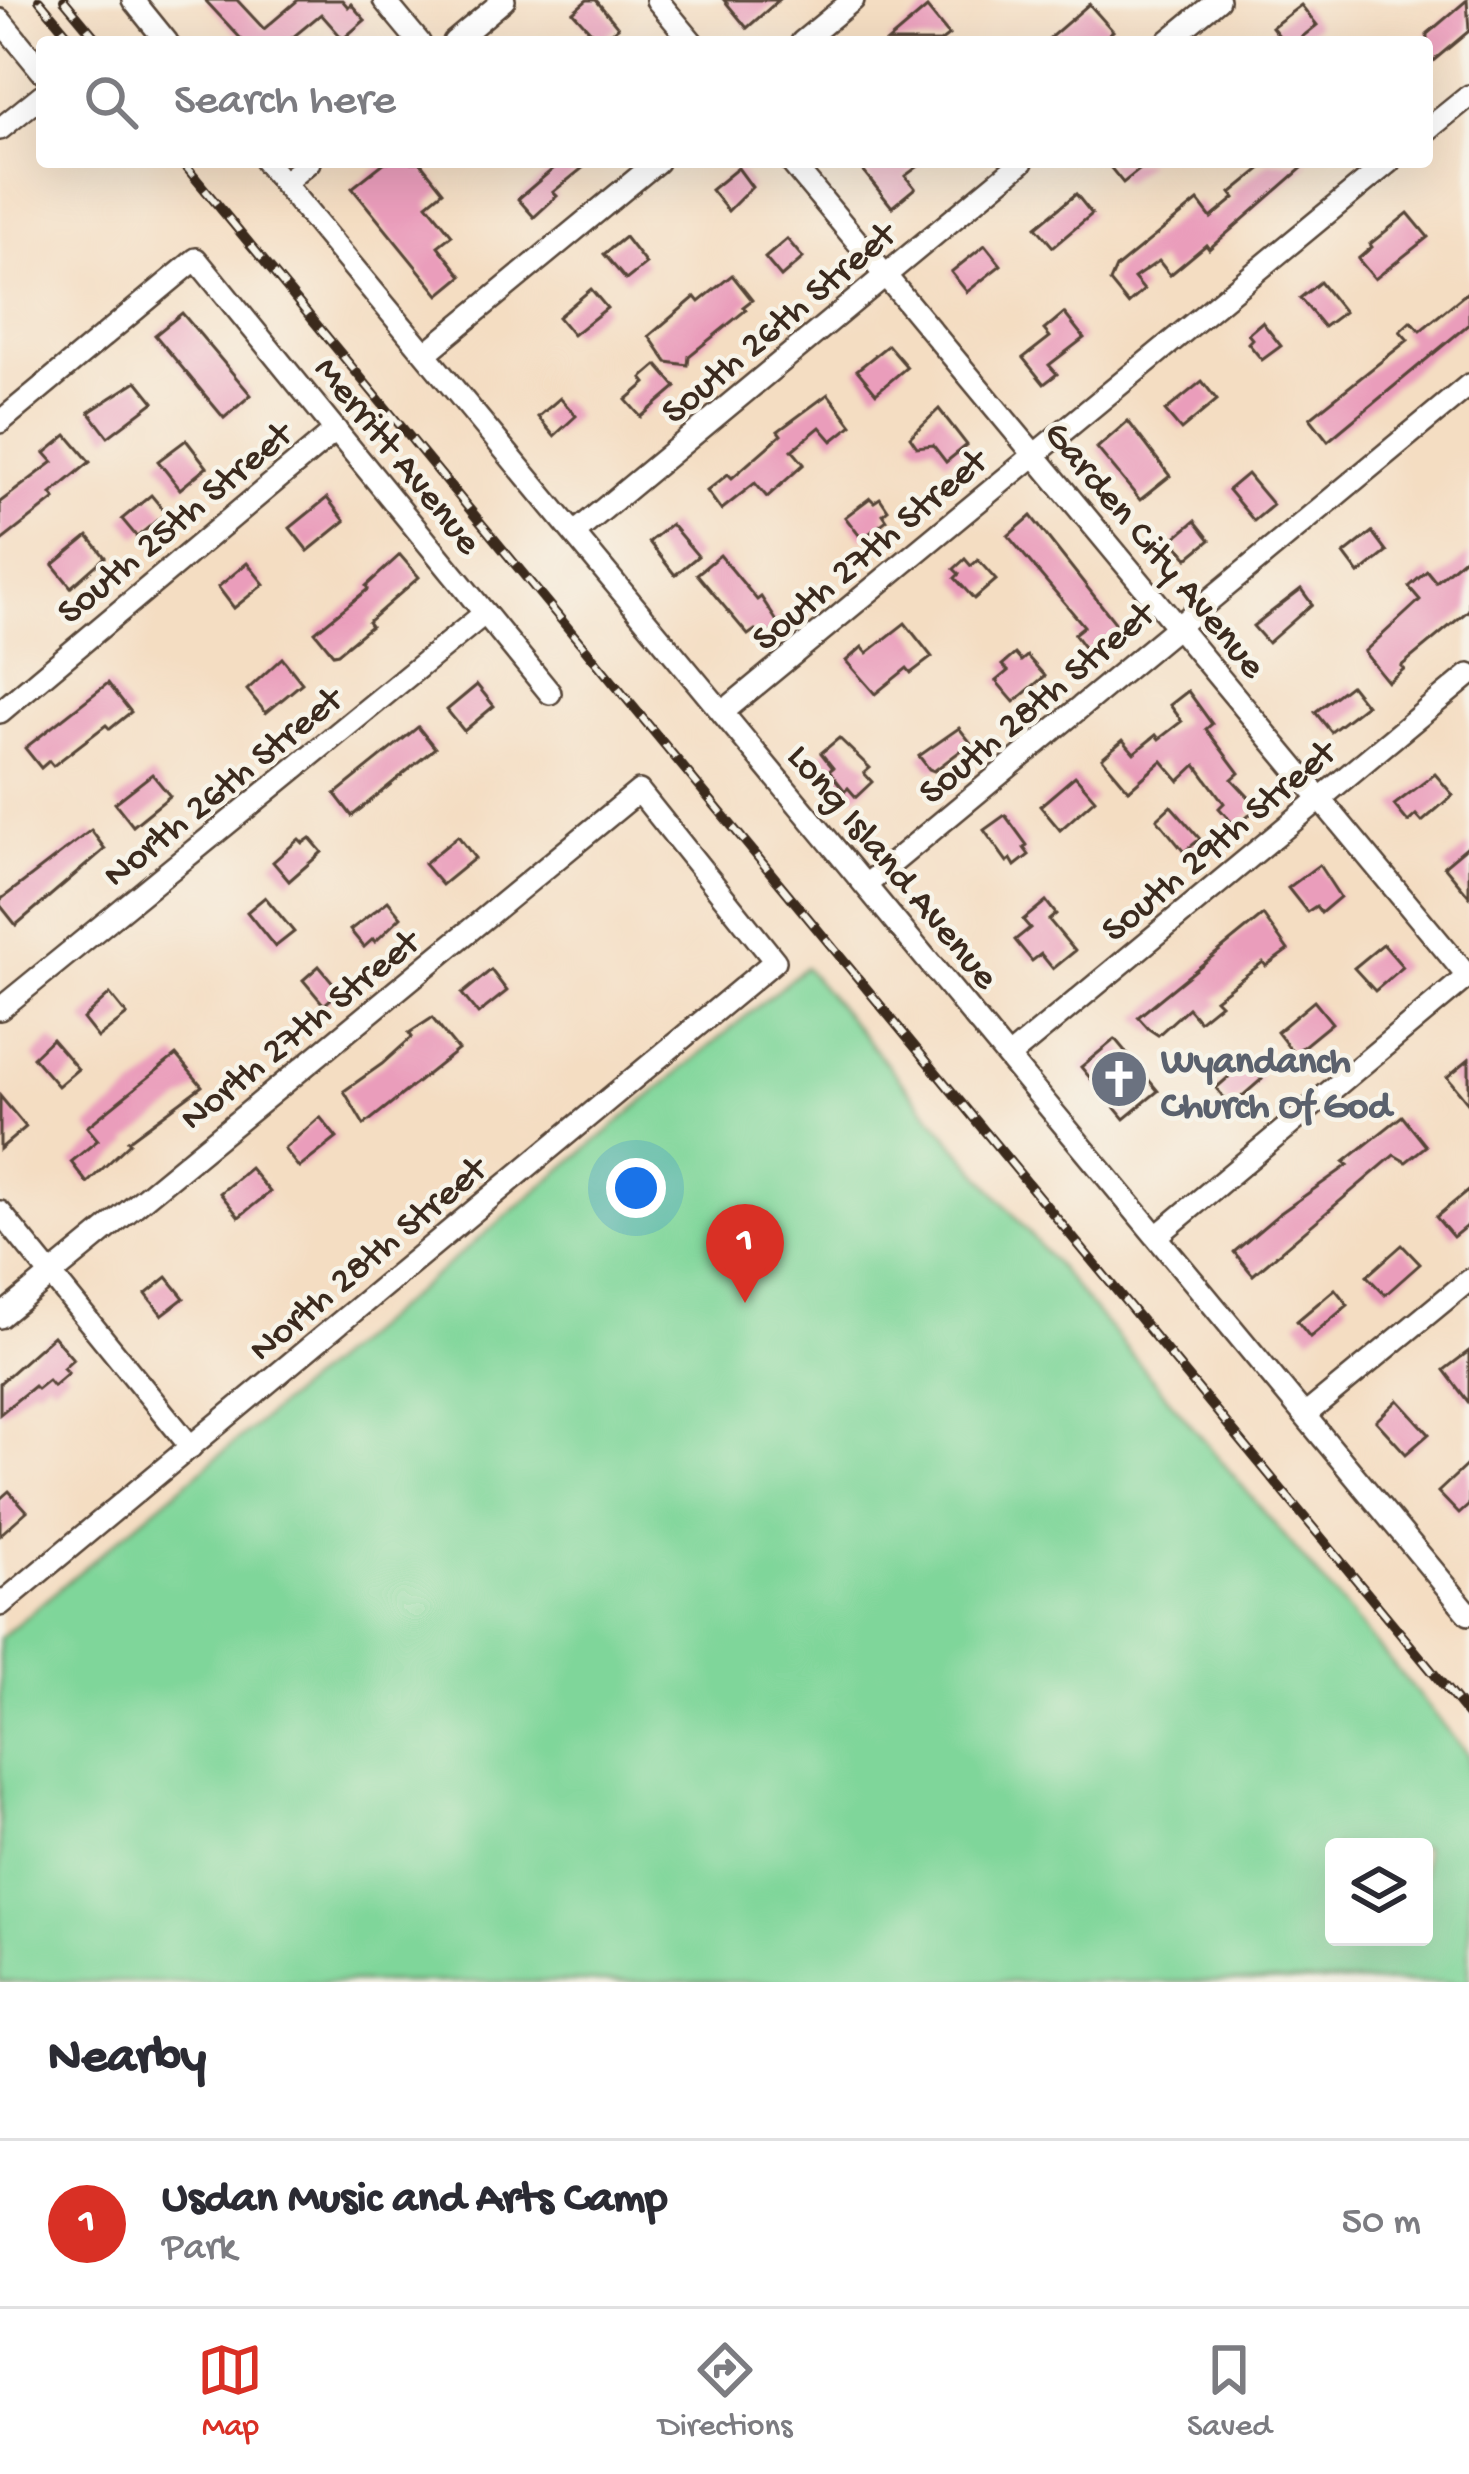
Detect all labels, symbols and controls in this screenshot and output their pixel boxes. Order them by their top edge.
search box [36,36,1433,168]
icon: search [78,69,144,135]
text: Search here [174,76,396,129]
street label: South 26th Street [654,212,909,437]
street label: Merritt Avenue [302,349,490,566]
street label: South 25th Street [50,412,306,637]
street label: Garden City Avenue [1032,413,1274,690]
street label: South 27th Street [745,439,1001,664]
street label: South 28th Street [911,591,1168,817]
street label: North 26th Street [95,677,356,900]
street label: South 29th Street [1094,730,1349,955]
street label: Long Island Avenue [775,736,1007,1001]
street label: North 27th Street [172,920,433,1143]
place label: Wyandanch Church Of God [1161,1041,1395,1132]
church icon: Wyandanch Church Of God [1088,1048,1150,1110]
street label: North 28th Street [241,1147,500,1374]
your location [606,1158,666,1218]
pin: 1 [706,1204,784,1303]
map controls [1325,1838,1433,1946]
button: layers [1325,1838,1433,1946]
text: Nearby [48,2030,206,2090]
text: Usdan Music and Arts Camp [162,2174,667,2227]
text: 1 [79,2201,95,2247]
text: 50 m [1341,2201,1421,2247]
text: Park [162,2227,236,2273]
tab: Map [197,2337,263,2447]
tab: Directions [658,2337,792,2447]
tab: Saved [1187,2337,1272,2447]

